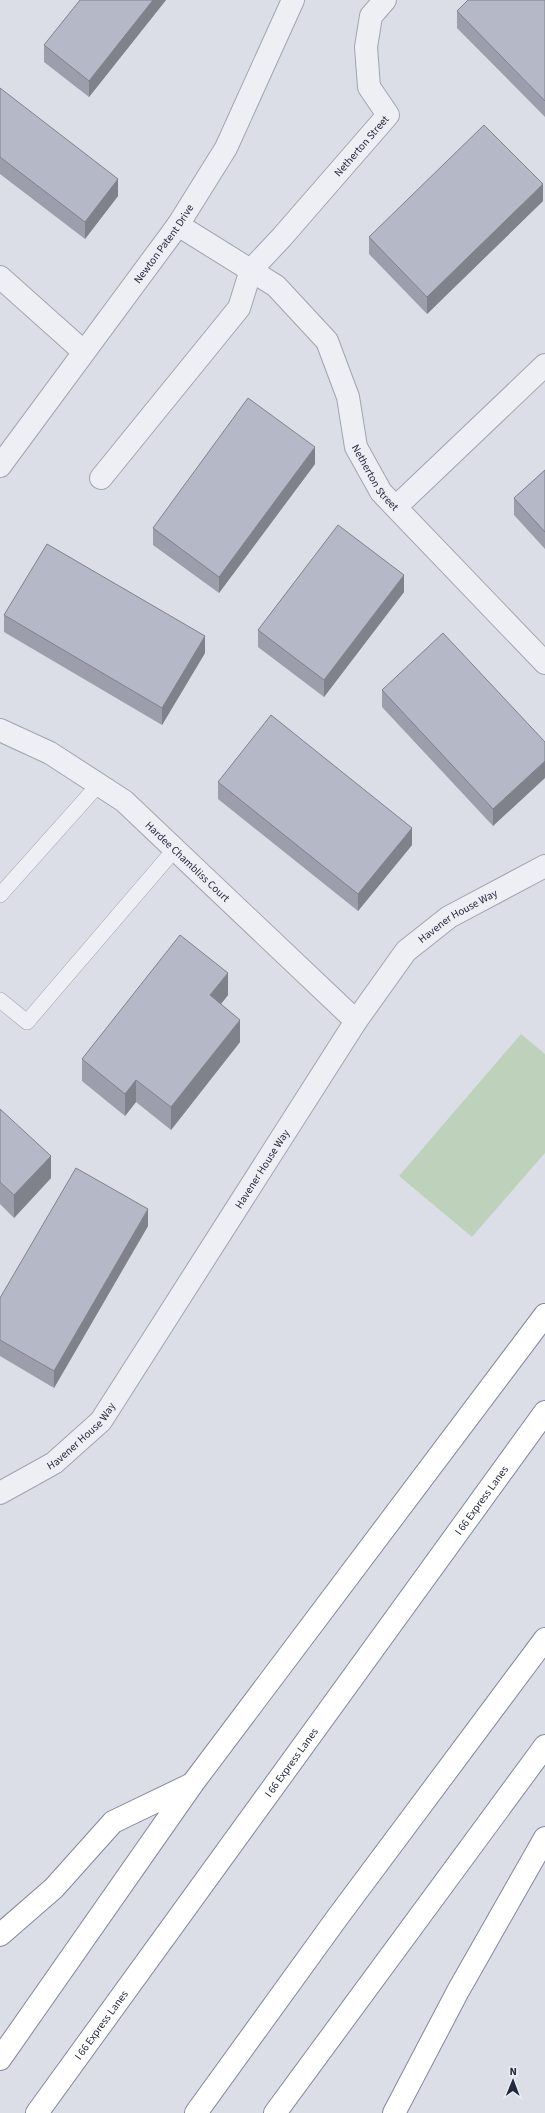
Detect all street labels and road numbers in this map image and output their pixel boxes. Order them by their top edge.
street label: Netherton Street [331,112,393,180]
street label: Newton Patent Drive [130,201,198,287]
street label: Netherton Street [348,442,402,514]
street label: Hardee Chambliss Court [142,818,233,906]
street label: Havener House Way [415,886,500,947]
street label: Havener House Way [231,1126,293,1212]
street label: Havener House Way [44,1400,119,1474]
street label: I 66 Express Lanes [451,1462,512,1538]
street label: I 66 Express Lanes [261,1725,322,1800]
street label: I 66 Express Lanes [71,1987,132,2063]

